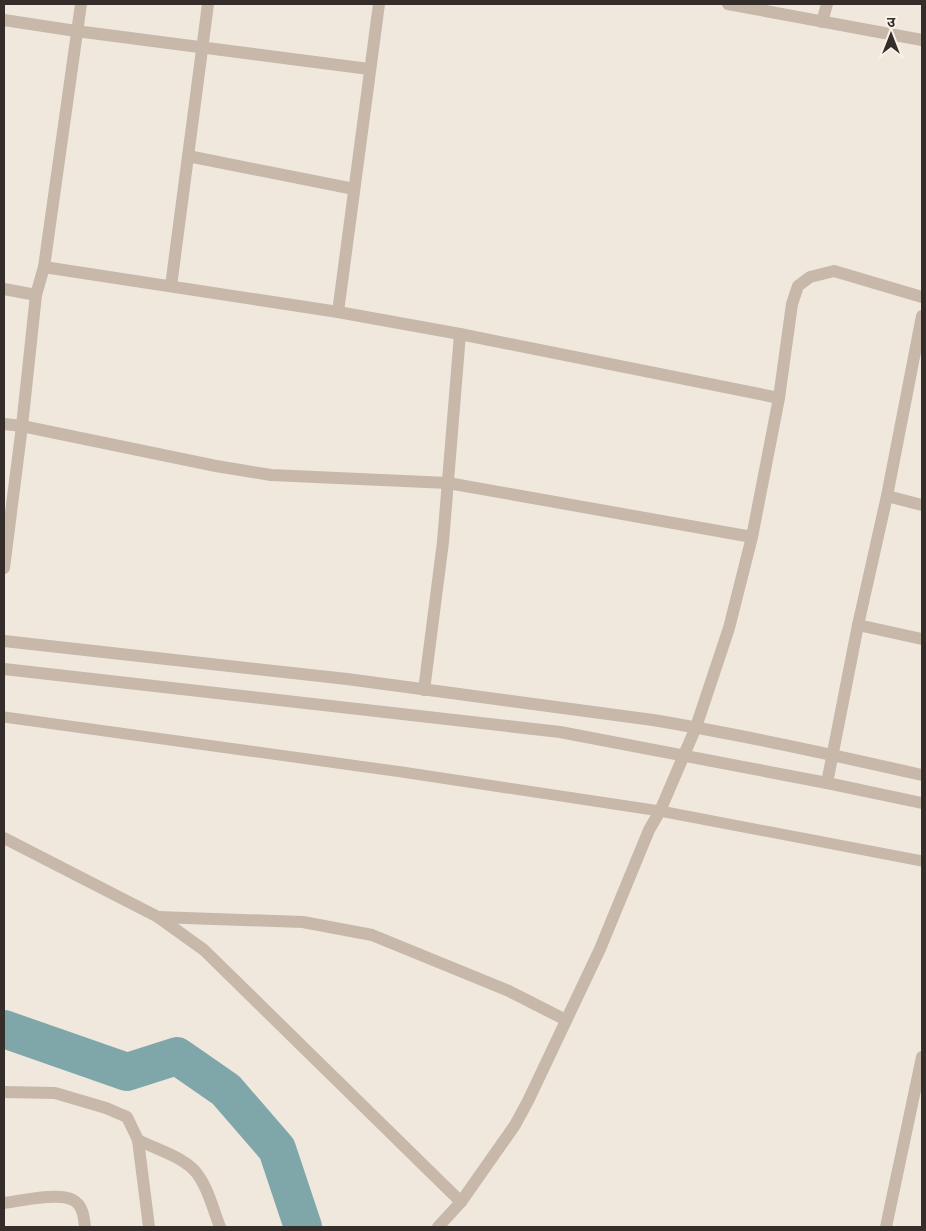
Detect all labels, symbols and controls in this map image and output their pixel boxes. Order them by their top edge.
north arrow [866,10,916,60]
text: उ [887,13,896,31]

